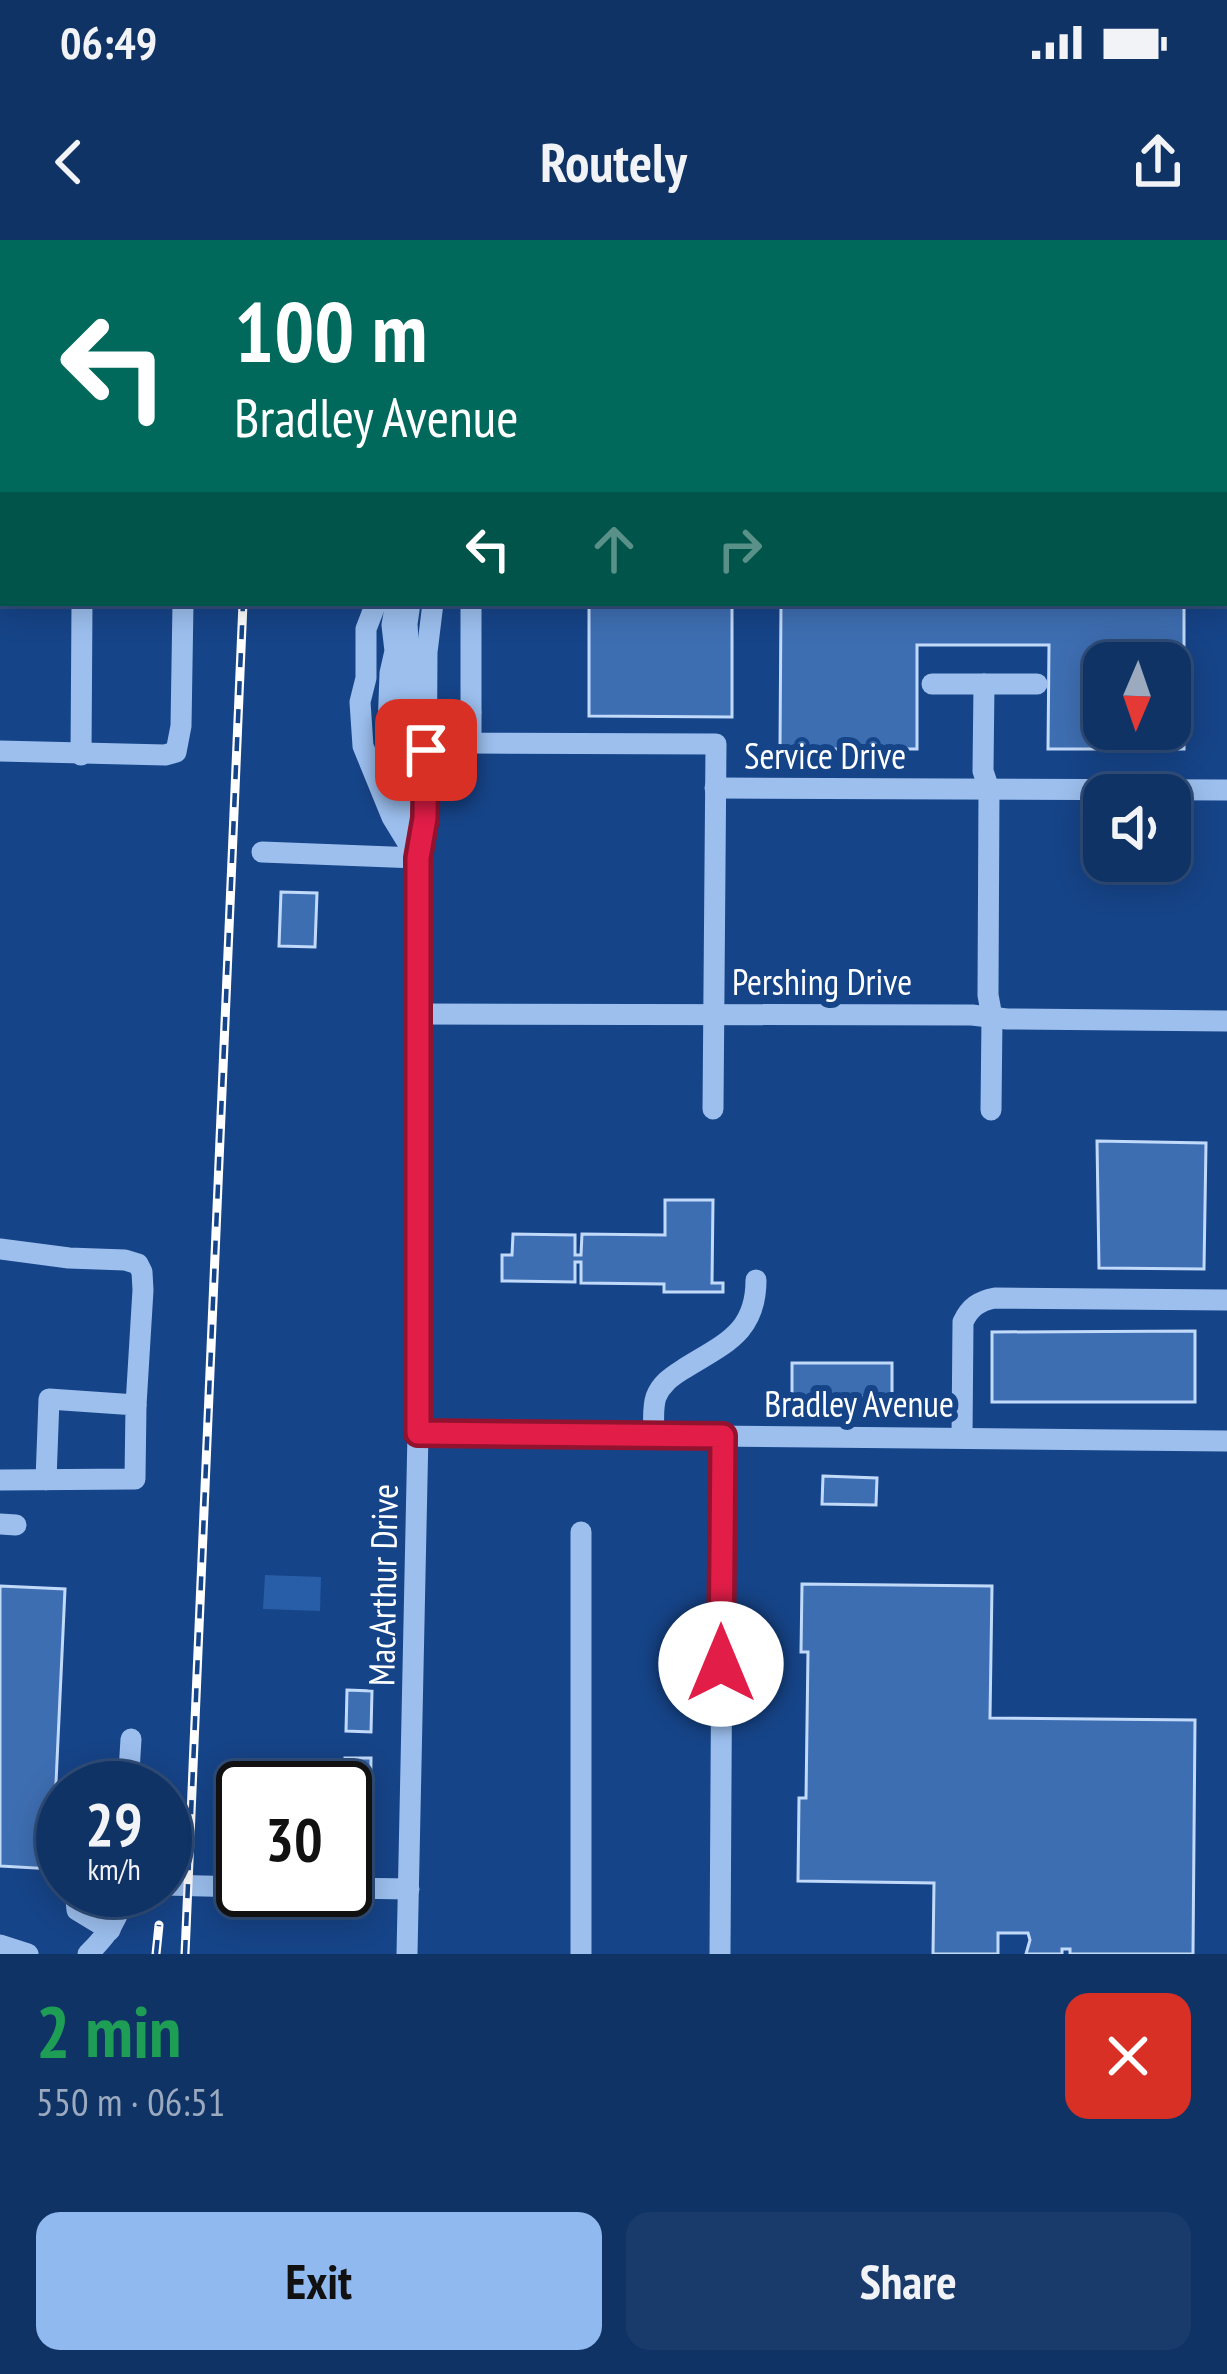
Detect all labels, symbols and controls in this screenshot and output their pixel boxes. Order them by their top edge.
text: 06:49 [60,13,157,71]
text: Routely [540,127,687,197]
icon: back [36,129,102,195]
icon: share [1125,129,1191,195]
text: 100 m [234,276,427,385]
icon: left [36,288,192,444]
text: Bradley Avenue [234,382,518,452]
icon: left [455,516,521,582]
icon: ahead [581,516,647,582]
icon: right [707,516,773,582]
north arrow [1083,642,1191,750]
map controls [1083,642,1191,882]
pin [375,699,477,801]
icon: arrive [393,717,459,783]
street label: Service Drive [744,732,906,779]
button: sound [1083,774,1191,882]
street label: Pershing Drive [732,958,912,1005]
street label: Bradley Avenue [764,1380,954,1427]
street label: MacArthur Drive [357,1484,408,1686]
position arrow [658,1601,784,1727]
speed limit sign: 30 [216,1761,372,1917]
text: 29 [85,1785,143,1863]
text: km/h [87,1849,141,1888]
text: 2 min [36,1984,181,2077]
button: close [1065,1993,1191,2119]
text: 550 m · 06:51 [36,2076,225,2127]
button: Exit [36,2212,602,2350]
button: Share [626,2212,1191,2350]

